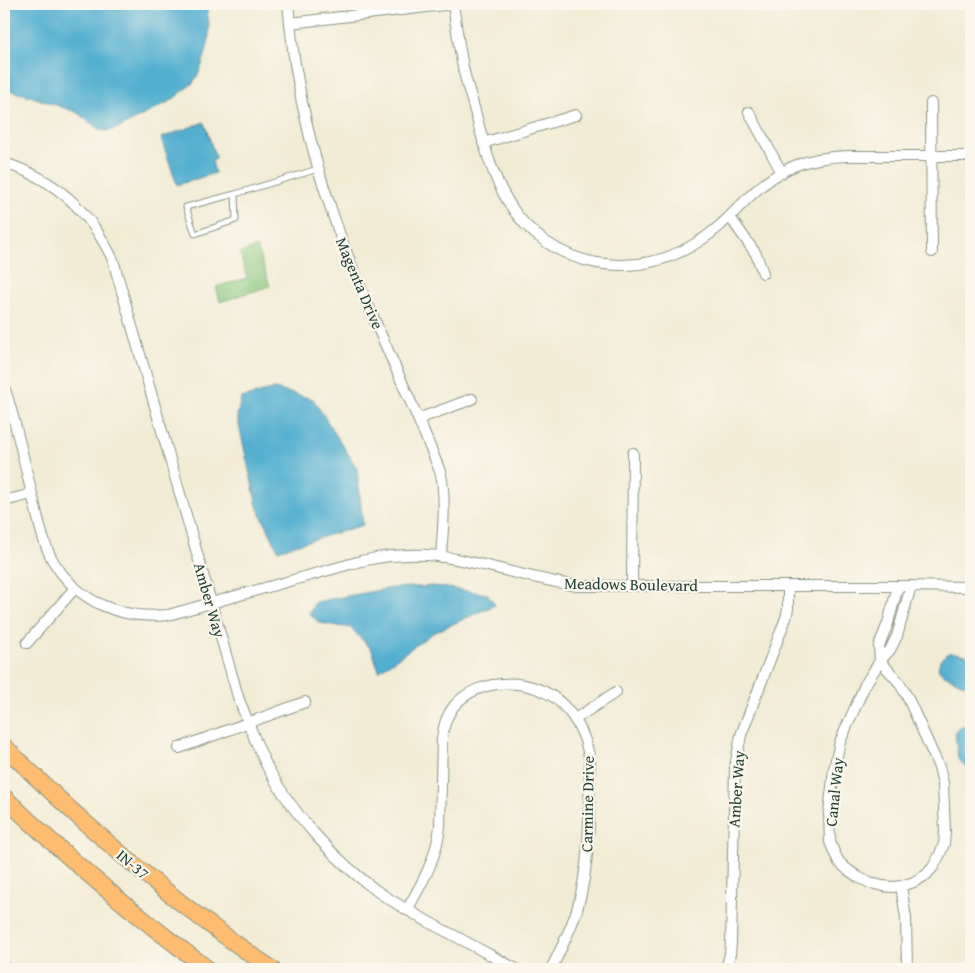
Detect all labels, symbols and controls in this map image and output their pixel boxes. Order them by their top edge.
street label: Magenta Drive [330,233,390,333]
street label: Amber Way [188,560,232,640]
street label: Meadows Boulevard [564,571,699,597]
street label: Amber Way [721,750,751,828]
street label: Carmine Drive [574,756,600,852]
street label: Canal Way [818,756,850,828]
street label: IN-37 [111,843,155,885]

